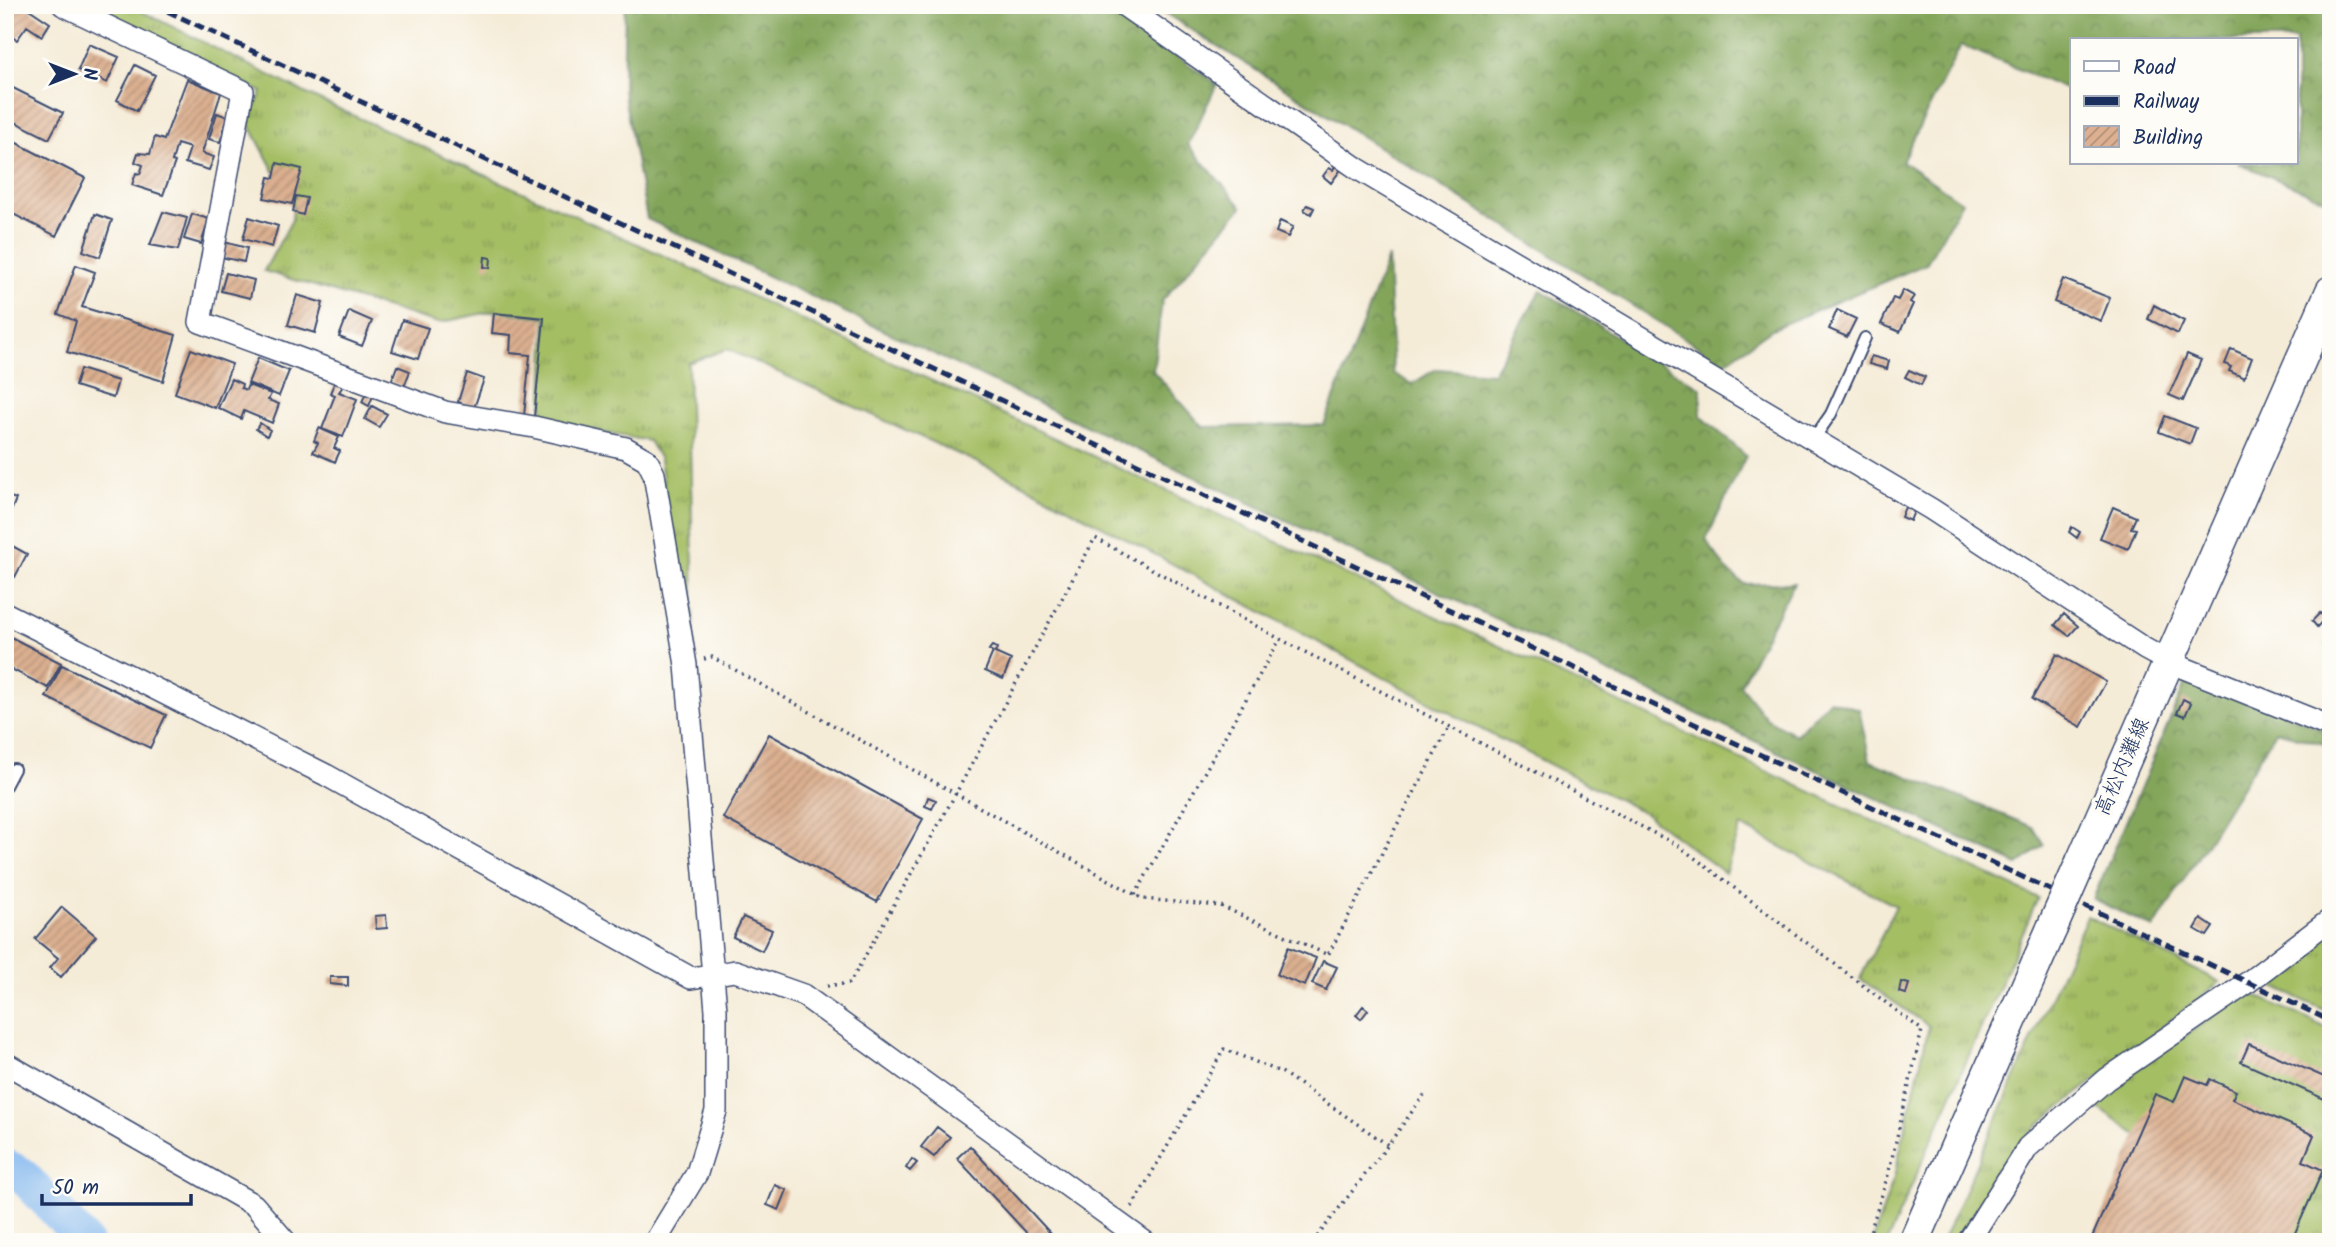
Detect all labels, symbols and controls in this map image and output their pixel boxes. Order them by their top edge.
north arrow [38,38,108,108]
legend [2070,38,2298,164]
text: Road [2133,52,2176,85]
text: N [74,68,104,80]
text: Railway [2133,86,2199,119]
text: Building [2133,122,2203,155]
street label: 高松内灘線 [2087,712,2159,822]
scale bar [42,1163,191,1207]
text: 50 m [52,1172,99,1205]

